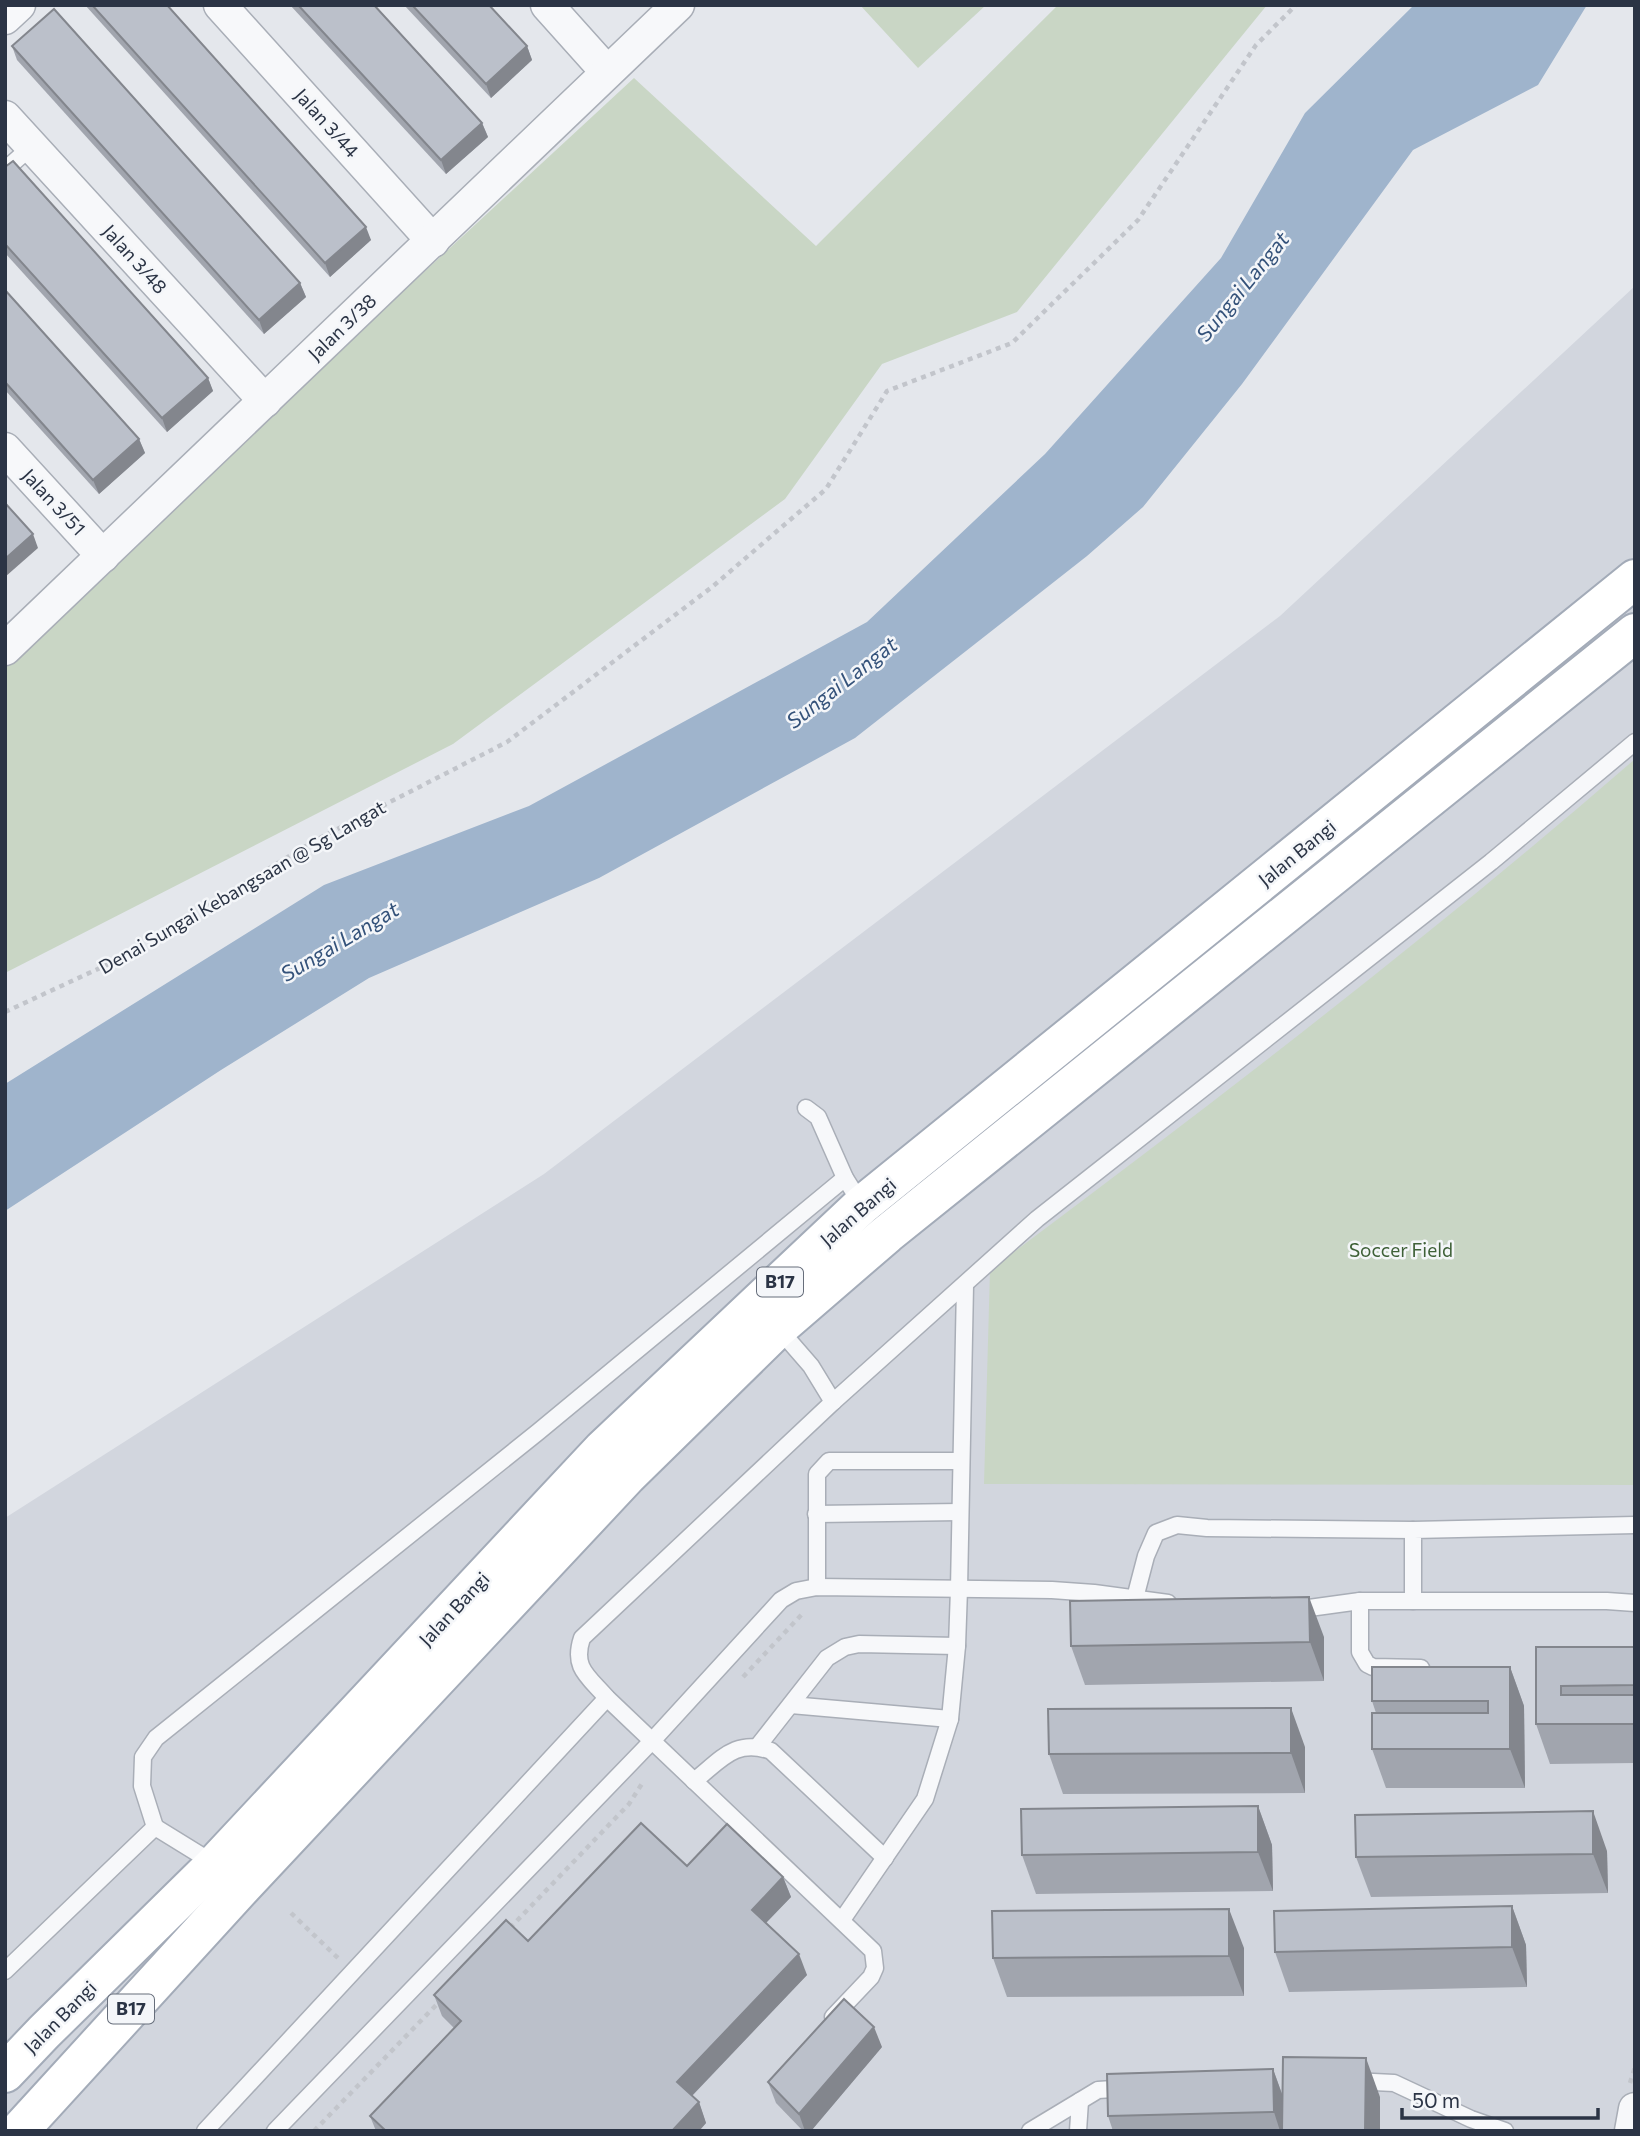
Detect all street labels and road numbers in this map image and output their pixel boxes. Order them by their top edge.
street label: Jalan 3/44 [290,83,364,162]
street label: Jalan 3/48 [98,219,172,298]
street label: Jalan 3/38 [303,288,381,365]
street label: Jalan 3/51 [18,464,91,540]
street label: Denai Sungai Kebangsaan @ Sg Langat [94,795,389,978]
street label: Jalan Bangi [1253,814,1340,891]
street label: Jalan Bangi [815,1172,900,1251]
road number: B17 [757,1268,803,1296]
street label: Jalan Bangi [414,1567,494,1651]
street label: Jalan Bangi [19,1976,101,2058]
road number: B17 [108,1994,154,2024]

